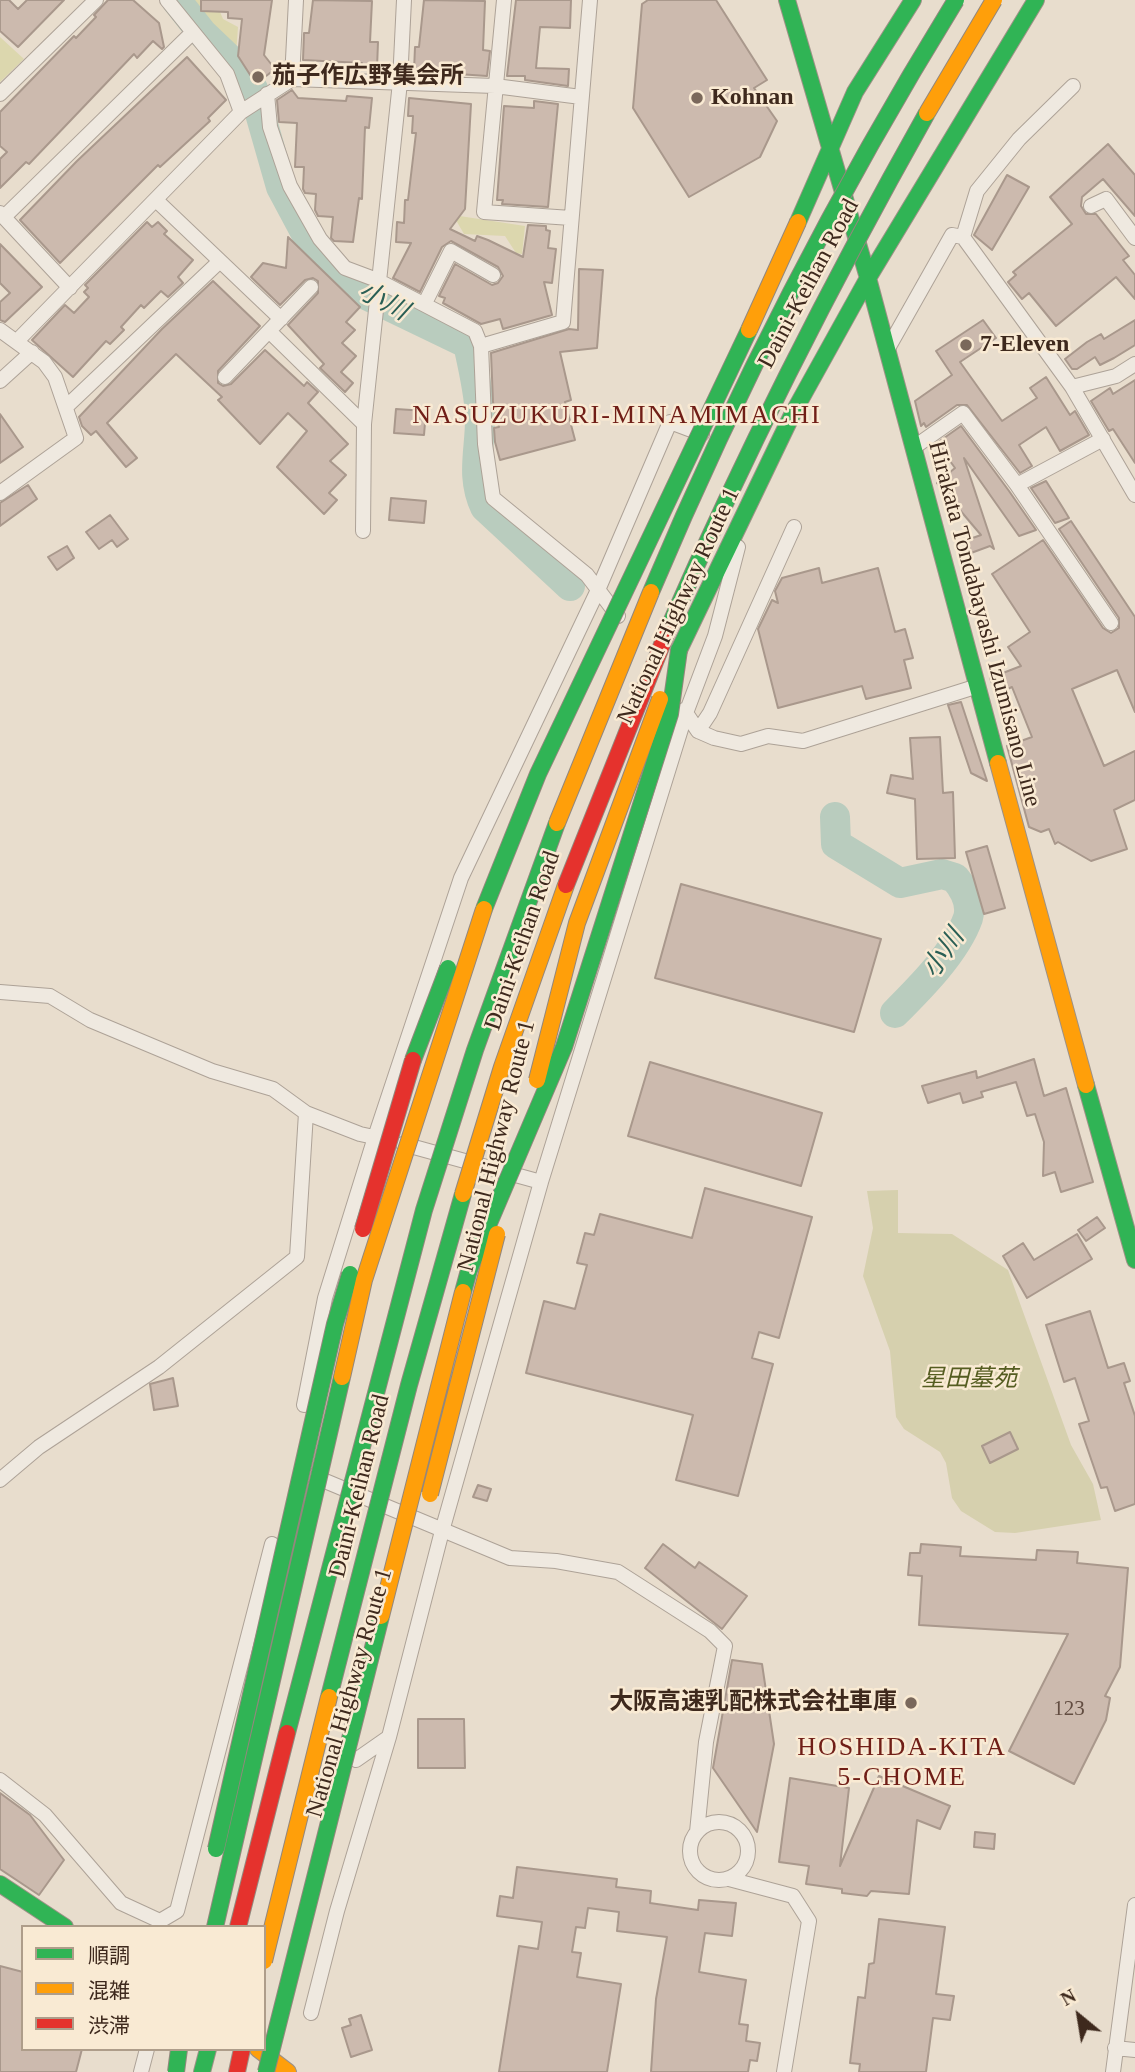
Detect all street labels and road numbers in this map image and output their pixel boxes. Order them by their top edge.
street label: Daini-Keihan Road [752,195,866,373]
street label: Hirakata Tondabayashi Izumisano Line [921,438,1047,810]
street label: National Highway Route 1 [611,483,747,729]
street label: Daini-Keihan Road [479,848,567,1034]
street label: National Highway Route 1 [452,1017,542,1275]
street label: Daini-Keihan Road [323,1392,397,1580]
street label: National Highway Route 1 [301,1565,399,1821]

